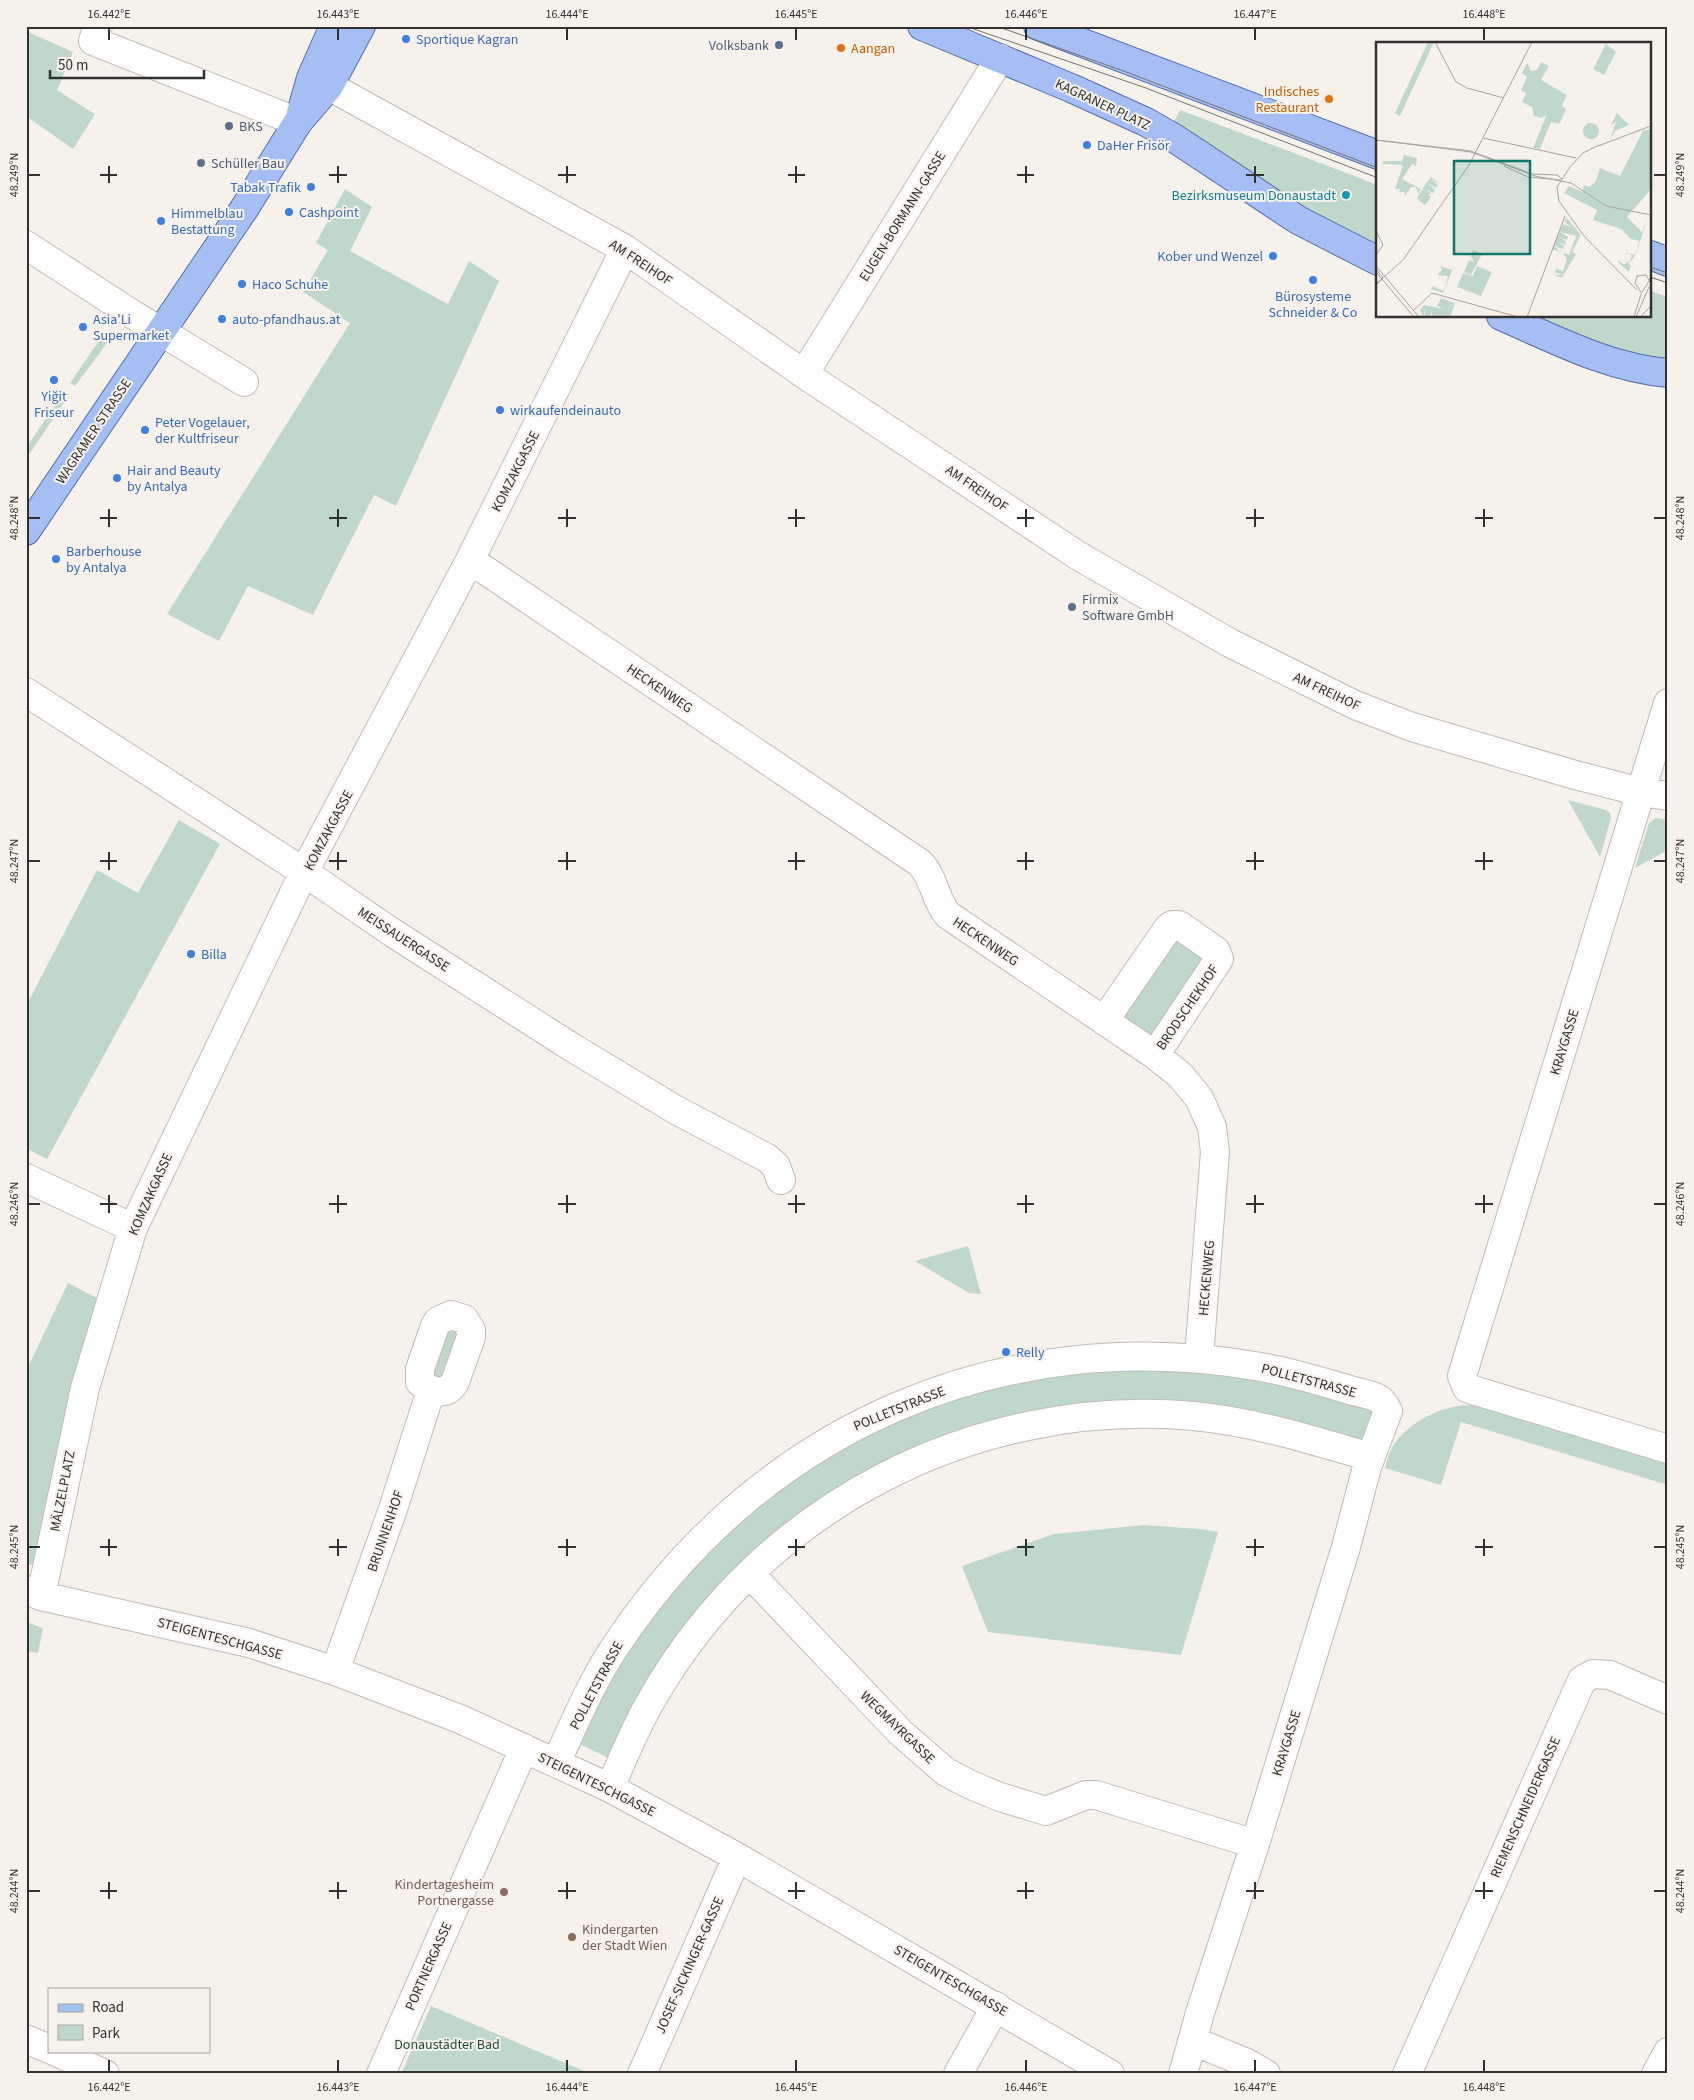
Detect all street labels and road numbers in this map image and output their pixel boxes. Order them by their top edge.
street label: KAGRANER PLATZ [1052,74,1153,136]
street label: EUGEN-BORMANN-GASSE [855,148,951,285]
street label: AM FREIHOF [605,235,676,291]
street label: WAGRAMER STRASSE [51,375,137,488]
street label: KOMZAKGASSE [487,427,545,515]
street label: AM FREIHOF [941,460,1012,517]
street label: HECKENWEG [622,659,697,718]
street label: AM FREIHOF [1290,668,1363,716]
street label: KOMZAKGASSE [299,787,358,874]
street label: MEISSAUERGASSE [354,903,453,977]
street label: HECKENWEG [948,912,1023,971]
street label: BRODSCHEKHOF [1152,961,1224,1054]
street label: KRAYGASSE [1545,1007,1584,1078]
street label: KOMZAKGASSE [124,1150,178,1239]
street label: HECKENWEG [1194,1239,1220,1317]
street label: POLLETSTRASSE [1259,1359,1358,1403]
street label: POLLETSTRASSE [850,1381,948,1436]
street label: MÄLZELPLATZ [45,1449,81,1533]
street label: BRUNNENHOF [363,1488,409,1575]
street label: STEIGENTESCHGASSE [155,1613,284,1665]
street label: POLLETSTRASSE [565,1638,629,1733]
street label: WEGMAYRGASSE [855,1687,939,1769]
street label: KRAYGASSE [1267,1708,1306,1779]
street label: RIEMENSCHNEIDERGASSE [1486,1734,1566,1881]
street label: STEIGENTESCHGASSE [534,1748,659,1822]
street label: JOSEF-SICKINGER-GASSE [651,1894,729,2037]
street label: PORTNERGASSE [400,1919,457,2014]
street label: STEIGENTESCHGASSE [890,1940,1011,2022]

